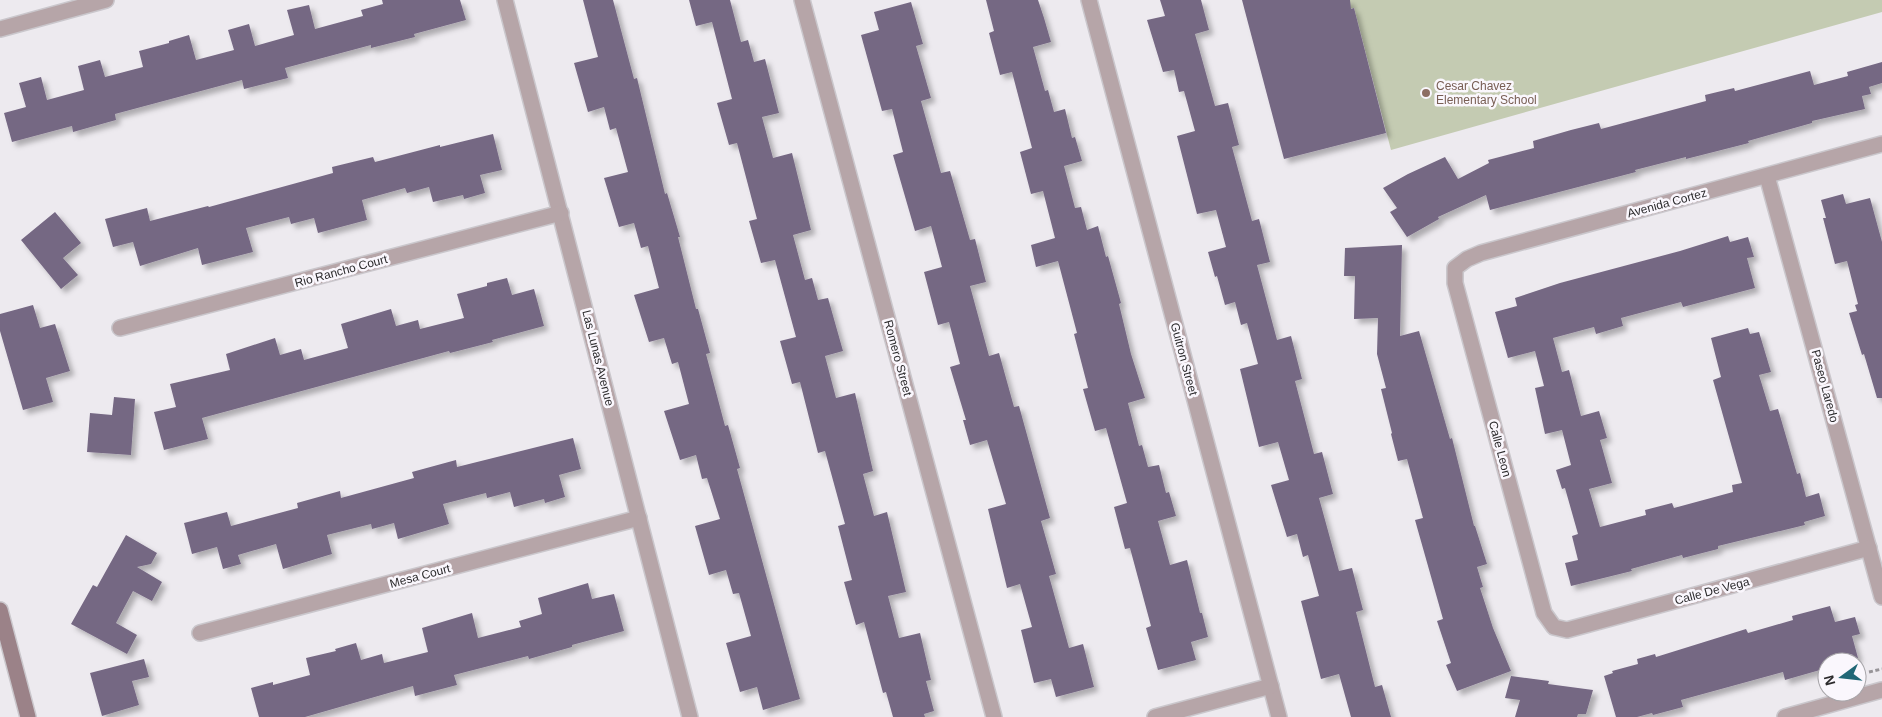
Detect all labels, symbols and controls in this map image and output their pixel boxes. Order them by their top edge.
place label: Cesar Chavez Elementary School [1436,79,1537,107]
marker: Cesar Chavez Elementary School [1420,87,1432,99]
street label: Avenida Cortez [1626,186,1708,220]
street label: Rio Rancho Court [293,252,390,290]
street label: Las Lunas Avenue [579,309,617,408]
street label: Romero Street [881,319,915,398]
street label: Guitron Street [1168,321,1201,398]
street label: Paseo Laredo [1809,348,1842,424]
street label: Calle Leon [1486,419,1514,479]
street label: Mesa Court [388,561,452,591]
street label: Calle De Vega [1673,574,1751,608]
north arrow [1817,652,1867,702]
text: N [1820,673,1838,687]

